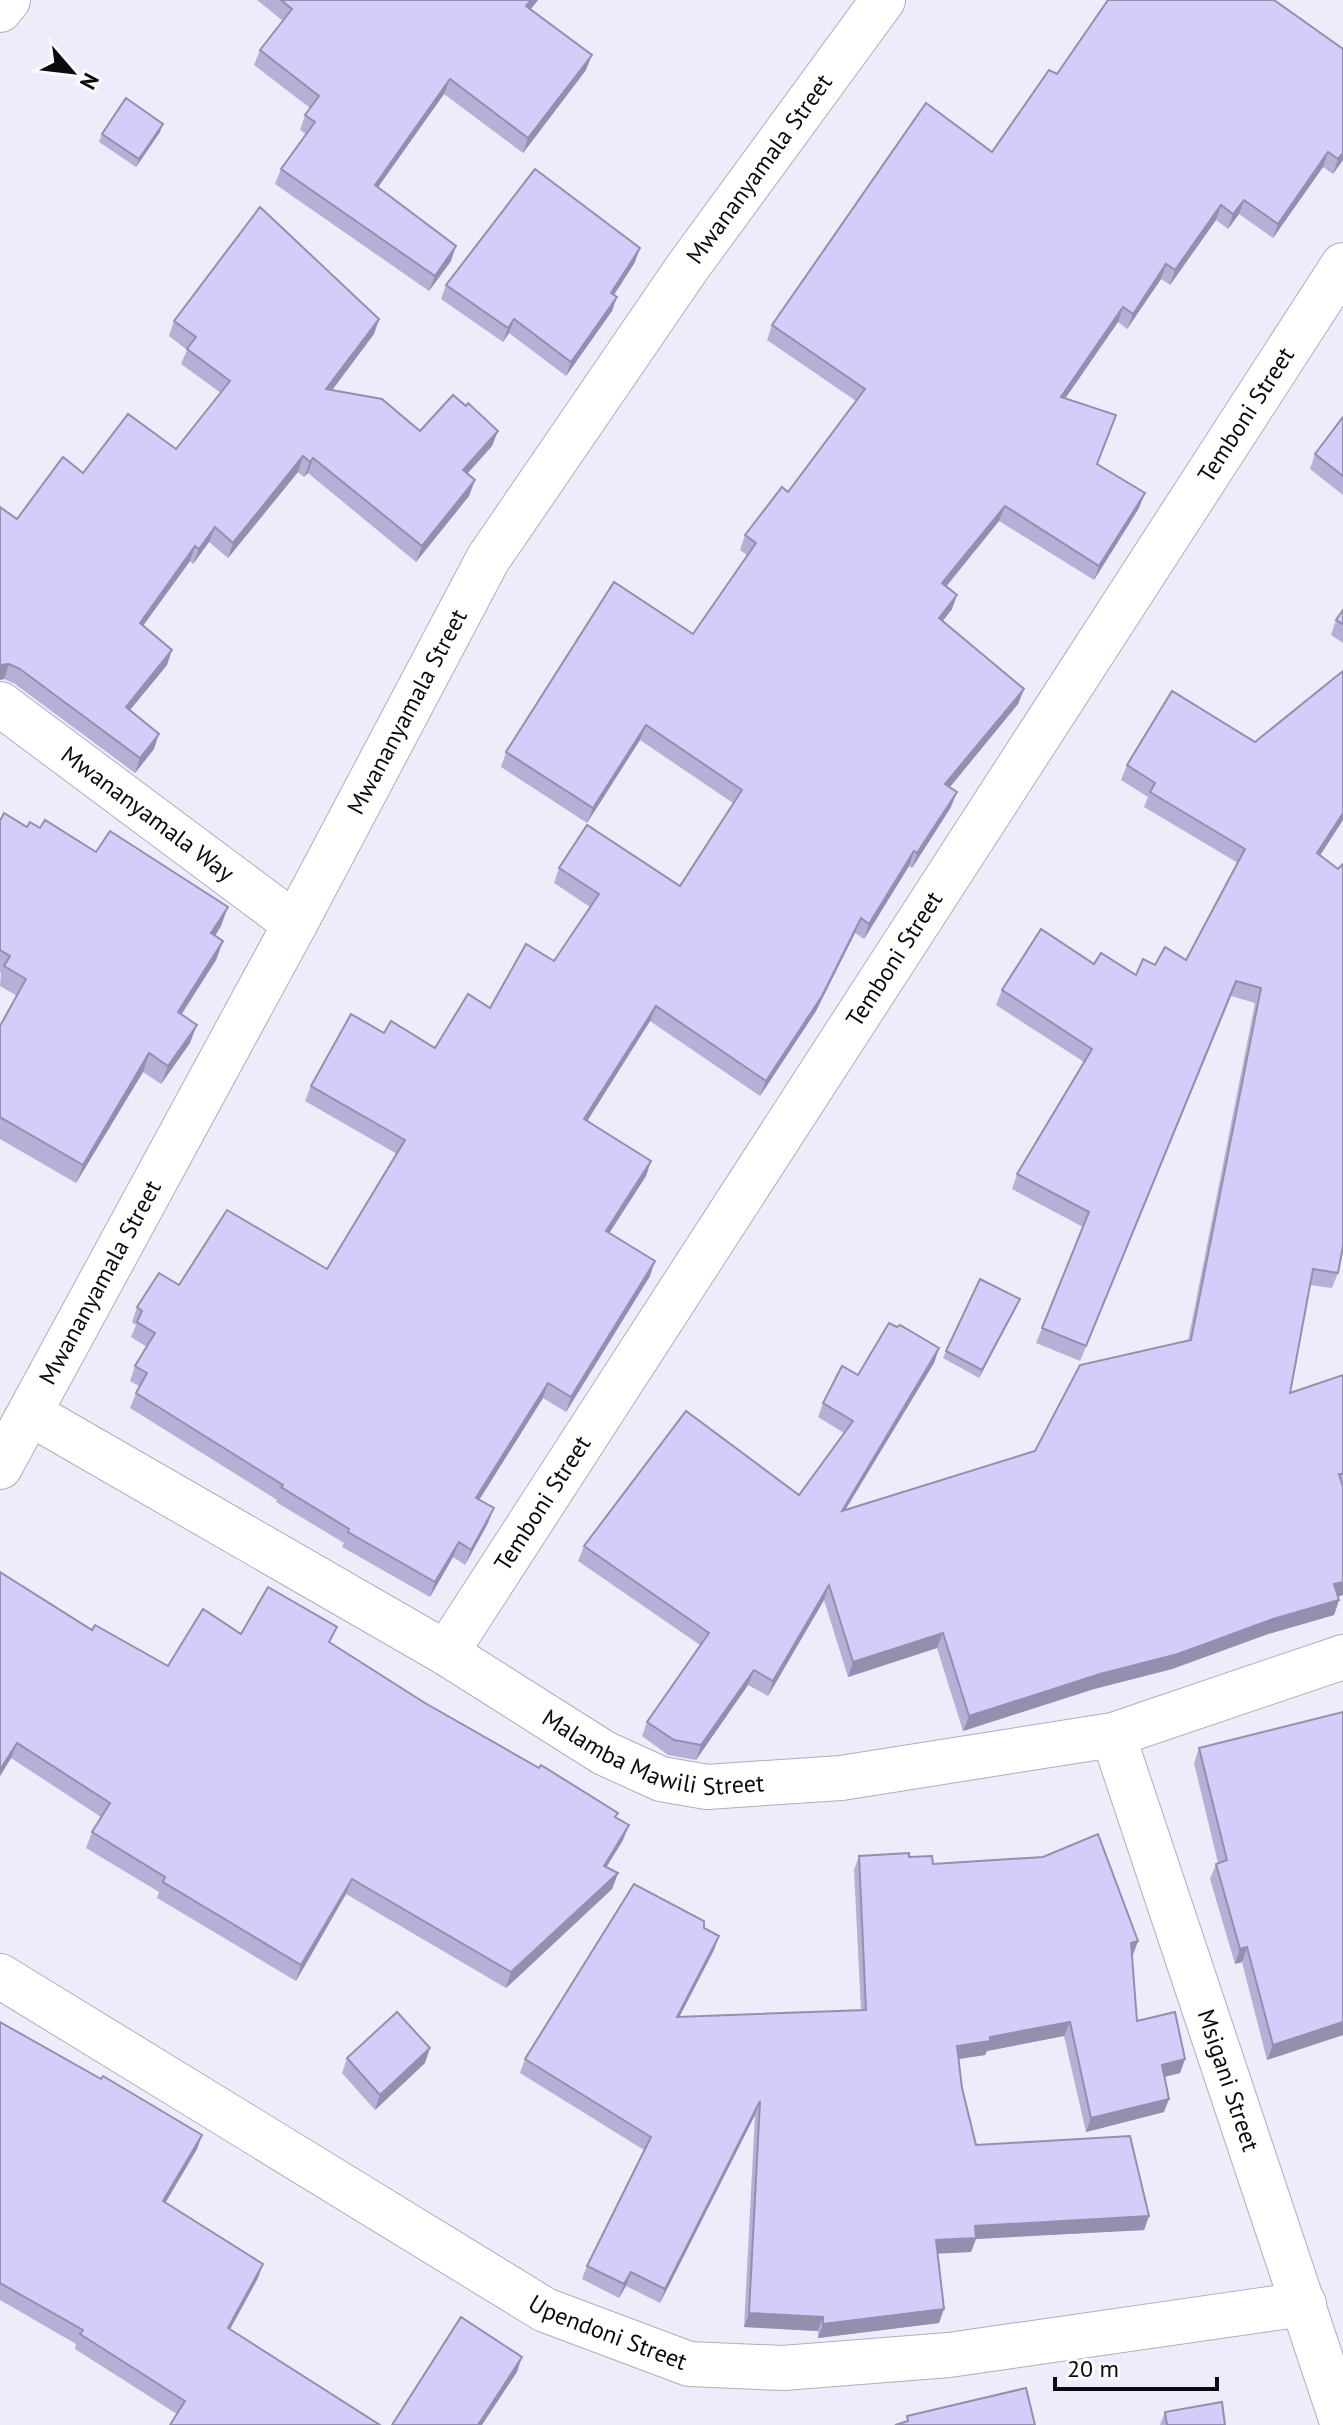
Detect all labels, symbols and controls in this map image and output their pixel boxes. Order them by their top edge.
north arrow [32,32,112,112]
text: N [74,68,105,94]
street label: Mwananyamala Street [679,68,839,270]
street label: Temboni Street [1191,341,1301,488]
street label: Mwananyamala Street [340,604,474,820]
street label: Mwananyamala Way [55,739,240,888]
street label: Temboni Street [839,885,949,1033]
street label: Mwananyamala Street [32,1175,168,1390]
street label: Temboni Street [487,1430,597,1577]
street label: Malamba Mawili Street [537,1702,765,1802]
street label: Msigani Street [1191,2005,1267,2155]
street label: Upendoni Street [523,2288,691,2377]
scale bar [1055,2341,1217,2391]
text: 20 m [1067,2353,1119,2384]

